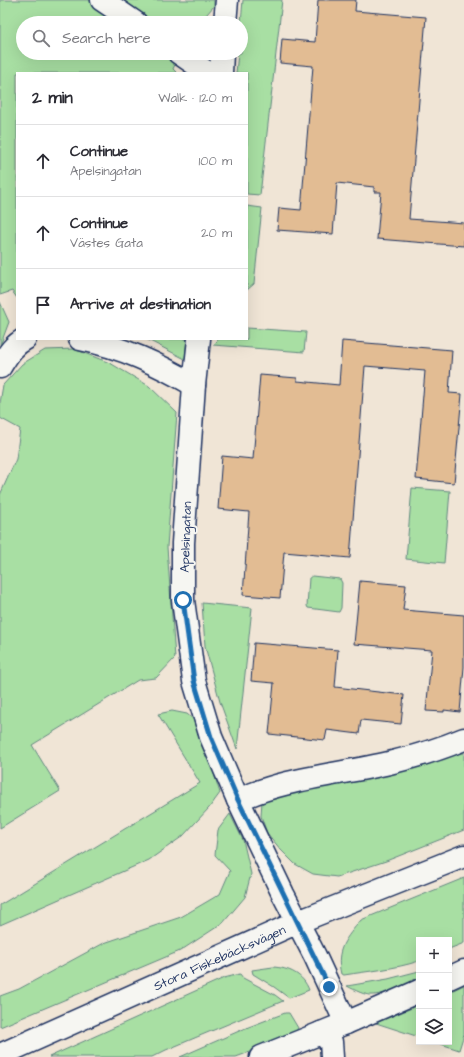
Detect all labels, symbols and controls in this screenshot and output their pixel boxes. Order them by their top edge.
search box [16,16,248,60]
icon: search [30,27,52,49]
text: Search here [62,28,151,49]
text: 2 min [32,86,73,110]
text: Walk · 120 m [158,89,232,107]
text: Continue [70,141,128,162]
icon: ahead [32,150,54,172]
text: 100 m [199,152,232,170]
text: Apelsingatan [70,162,141,180]
text: Continue [70,213,128,234]
icon: ahead [32,222,54,244]
text: 20 m [201,224,232,242]
text: Västes Gata [70,234,143,252]
icon: arrive [32,294,54,316]
text: Arrive at destination [70,294,211,315]
street label: Apelsingatan [176,501,197,573]
route start [174,591,192,609]
street label: Stora Fiskebäcksvägen [151,921,289,995]
map controls [416,937,452,1045]
button: + [416,937,452,973]
button: − [416,973,452,1009]
route end [320,978,338,996]
button: layers [416,1009,452,1045]

